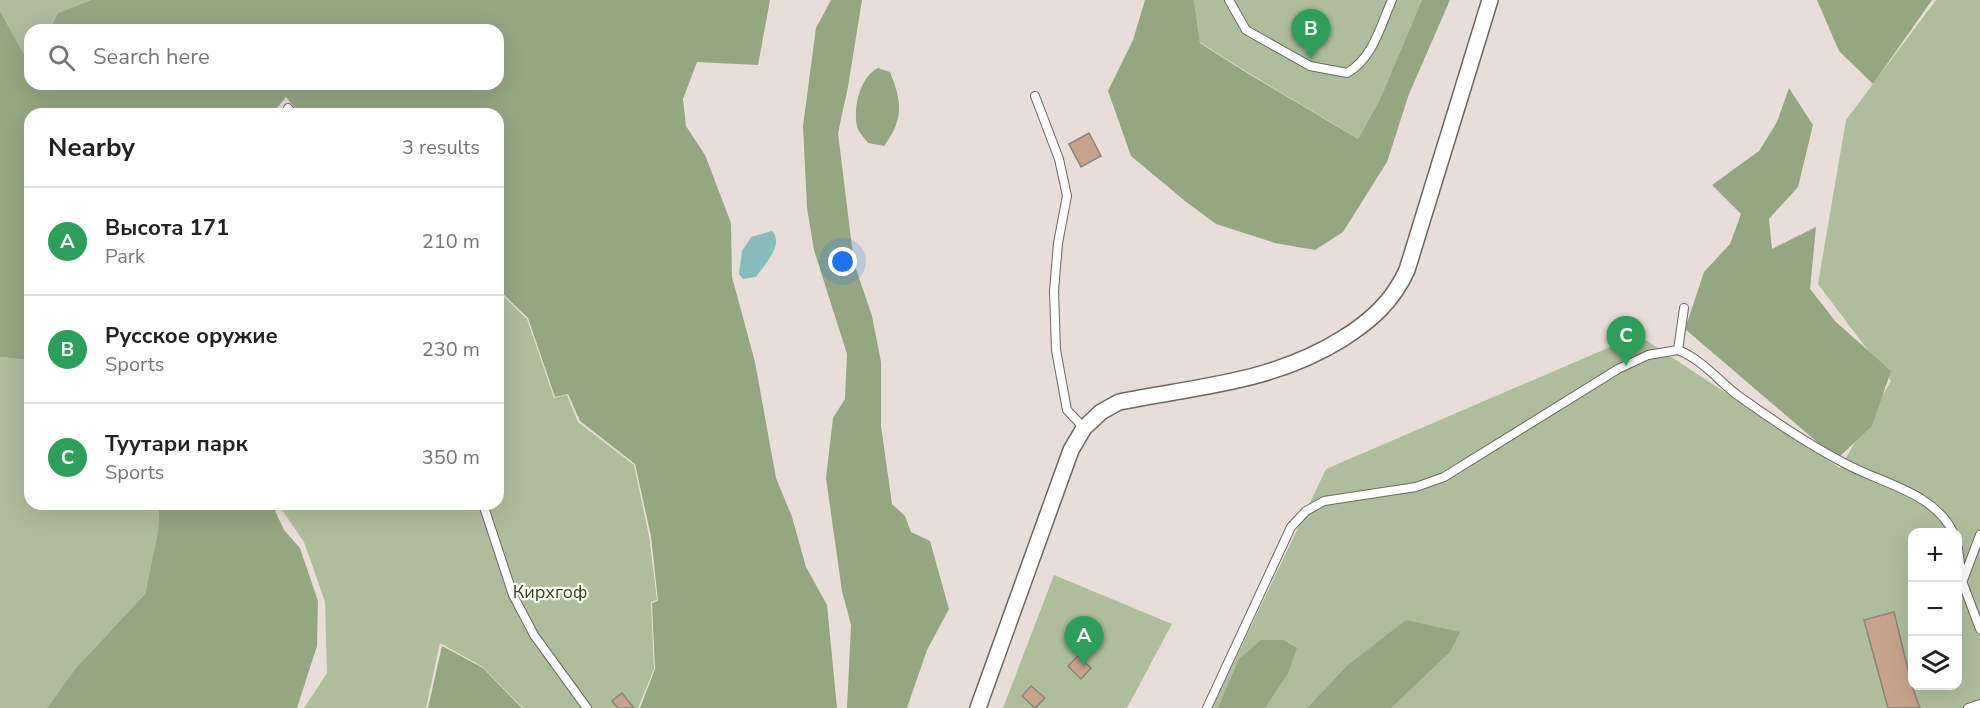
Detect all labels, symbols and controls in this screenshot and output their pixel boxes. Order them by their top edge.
pin: B [1292,10,1330,59]
search box [24,24,504,90]
icon: search [45,41,78,74]
text: Search here [93,42,210,72]
text: Nearby [48,130,135,165]
text: 3 results [402,134,480,161]
text: Высота 171 [105,213,229,243]
text: A [60,228,75,255]
text: 210 m [422,228,480,255]
text: Park [105,243,145,270]
your location [828,247,857,276]
pin: C [1606,316,1646,366]
text: Русское оружие [105,321,278,351]
text: B [61,336,74,363]
text: 230 m [422,336,480,363]
text: Sports [105,351,164,378]
text: Туутари парк [105,429,248,459]
text: C [61,444,74,471]
text: 350 m [422,444,480,471]
text: Sports [105,459,164,486]
map controls [1908,528,1962,690]
button: + [1908,528,1962,582]
park label: Кирхгоф [513,580,587,604]
button: − [1908,582,1962,636]
pin: A [1064,616,1104,666]
button: layers [1908,636,1962,690]

